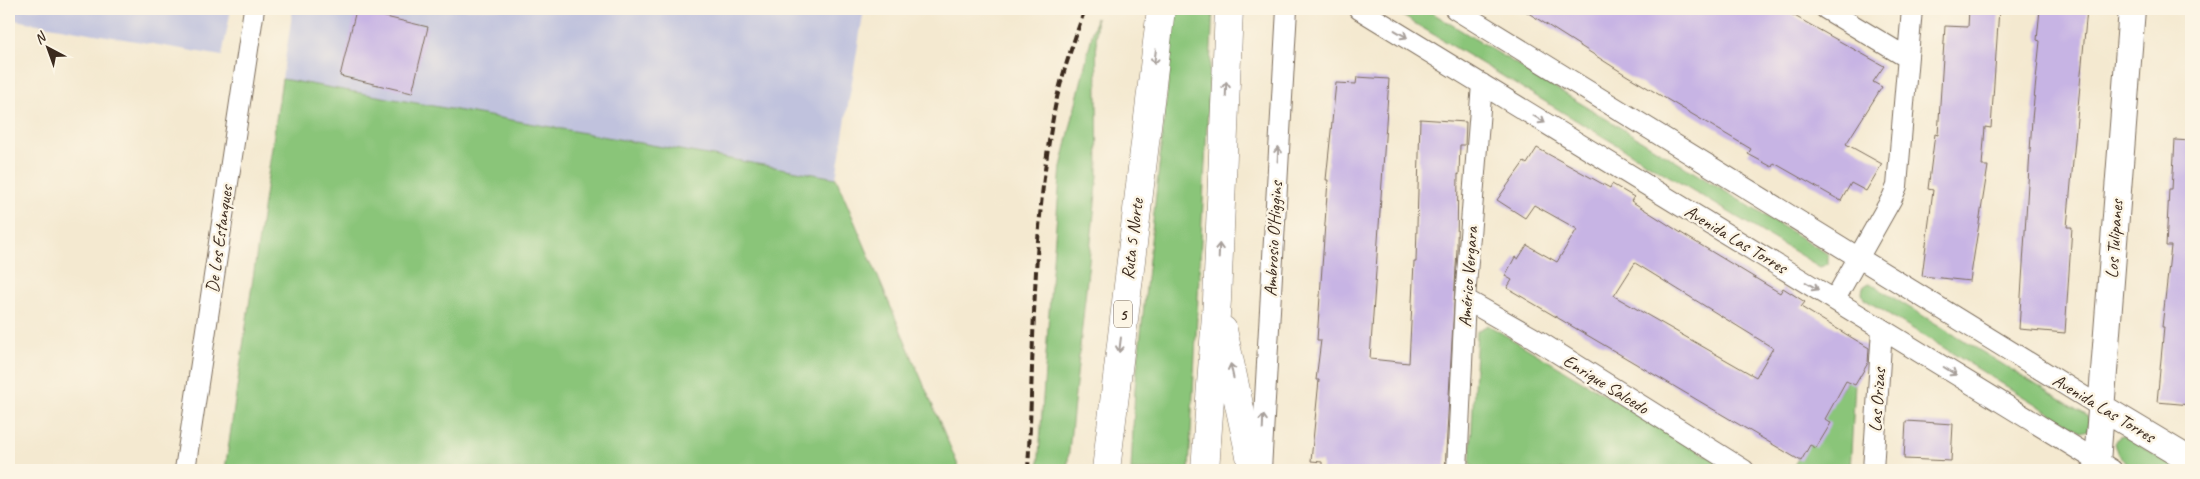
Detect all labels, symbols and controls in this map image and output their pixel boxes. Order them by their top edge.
north arrow [22,22,72,72]
text: N [31,28,50,48]
one-way arrow [1393,30,1407,40]
one-way arrow [1150,49,1160,65]
one-way arrow [1221,81,1231,97]
one-way arrow [1532,114,1546,124]
one-way arrow [1274,147,1283,163]
street label: Ambrosio O'Higgins [1259,179,1287,297]
street label: De Los Estanques [201,182,238,294]
street label: Ruta 5 Norte [1116,196,1148,281]
street label: Los Tulipanes [2100,197,2128,279]
street label: Avenida Las Torres [1681,200,1793,279]
street label: Américo Vergara [1454,224,1483,328]
one-way arrow [1214,243,1224,260]
one-way arrow [1805,281,1819,291]
road number: 5 [1114,300,1132,328]
one-way arrow [1115,337,1125,353]
street label: Enrique Salcedo [1559,349,1654,420]
one-way arrow [1227,364,1236,380]
street label: Las Orizas [1864,365,1890,433]
one-way arrow [1943,367,1957,377]
street label: Avenida Las Torres [2049,369,2161,448]
one-way arrow [1259,414,1268,430]

